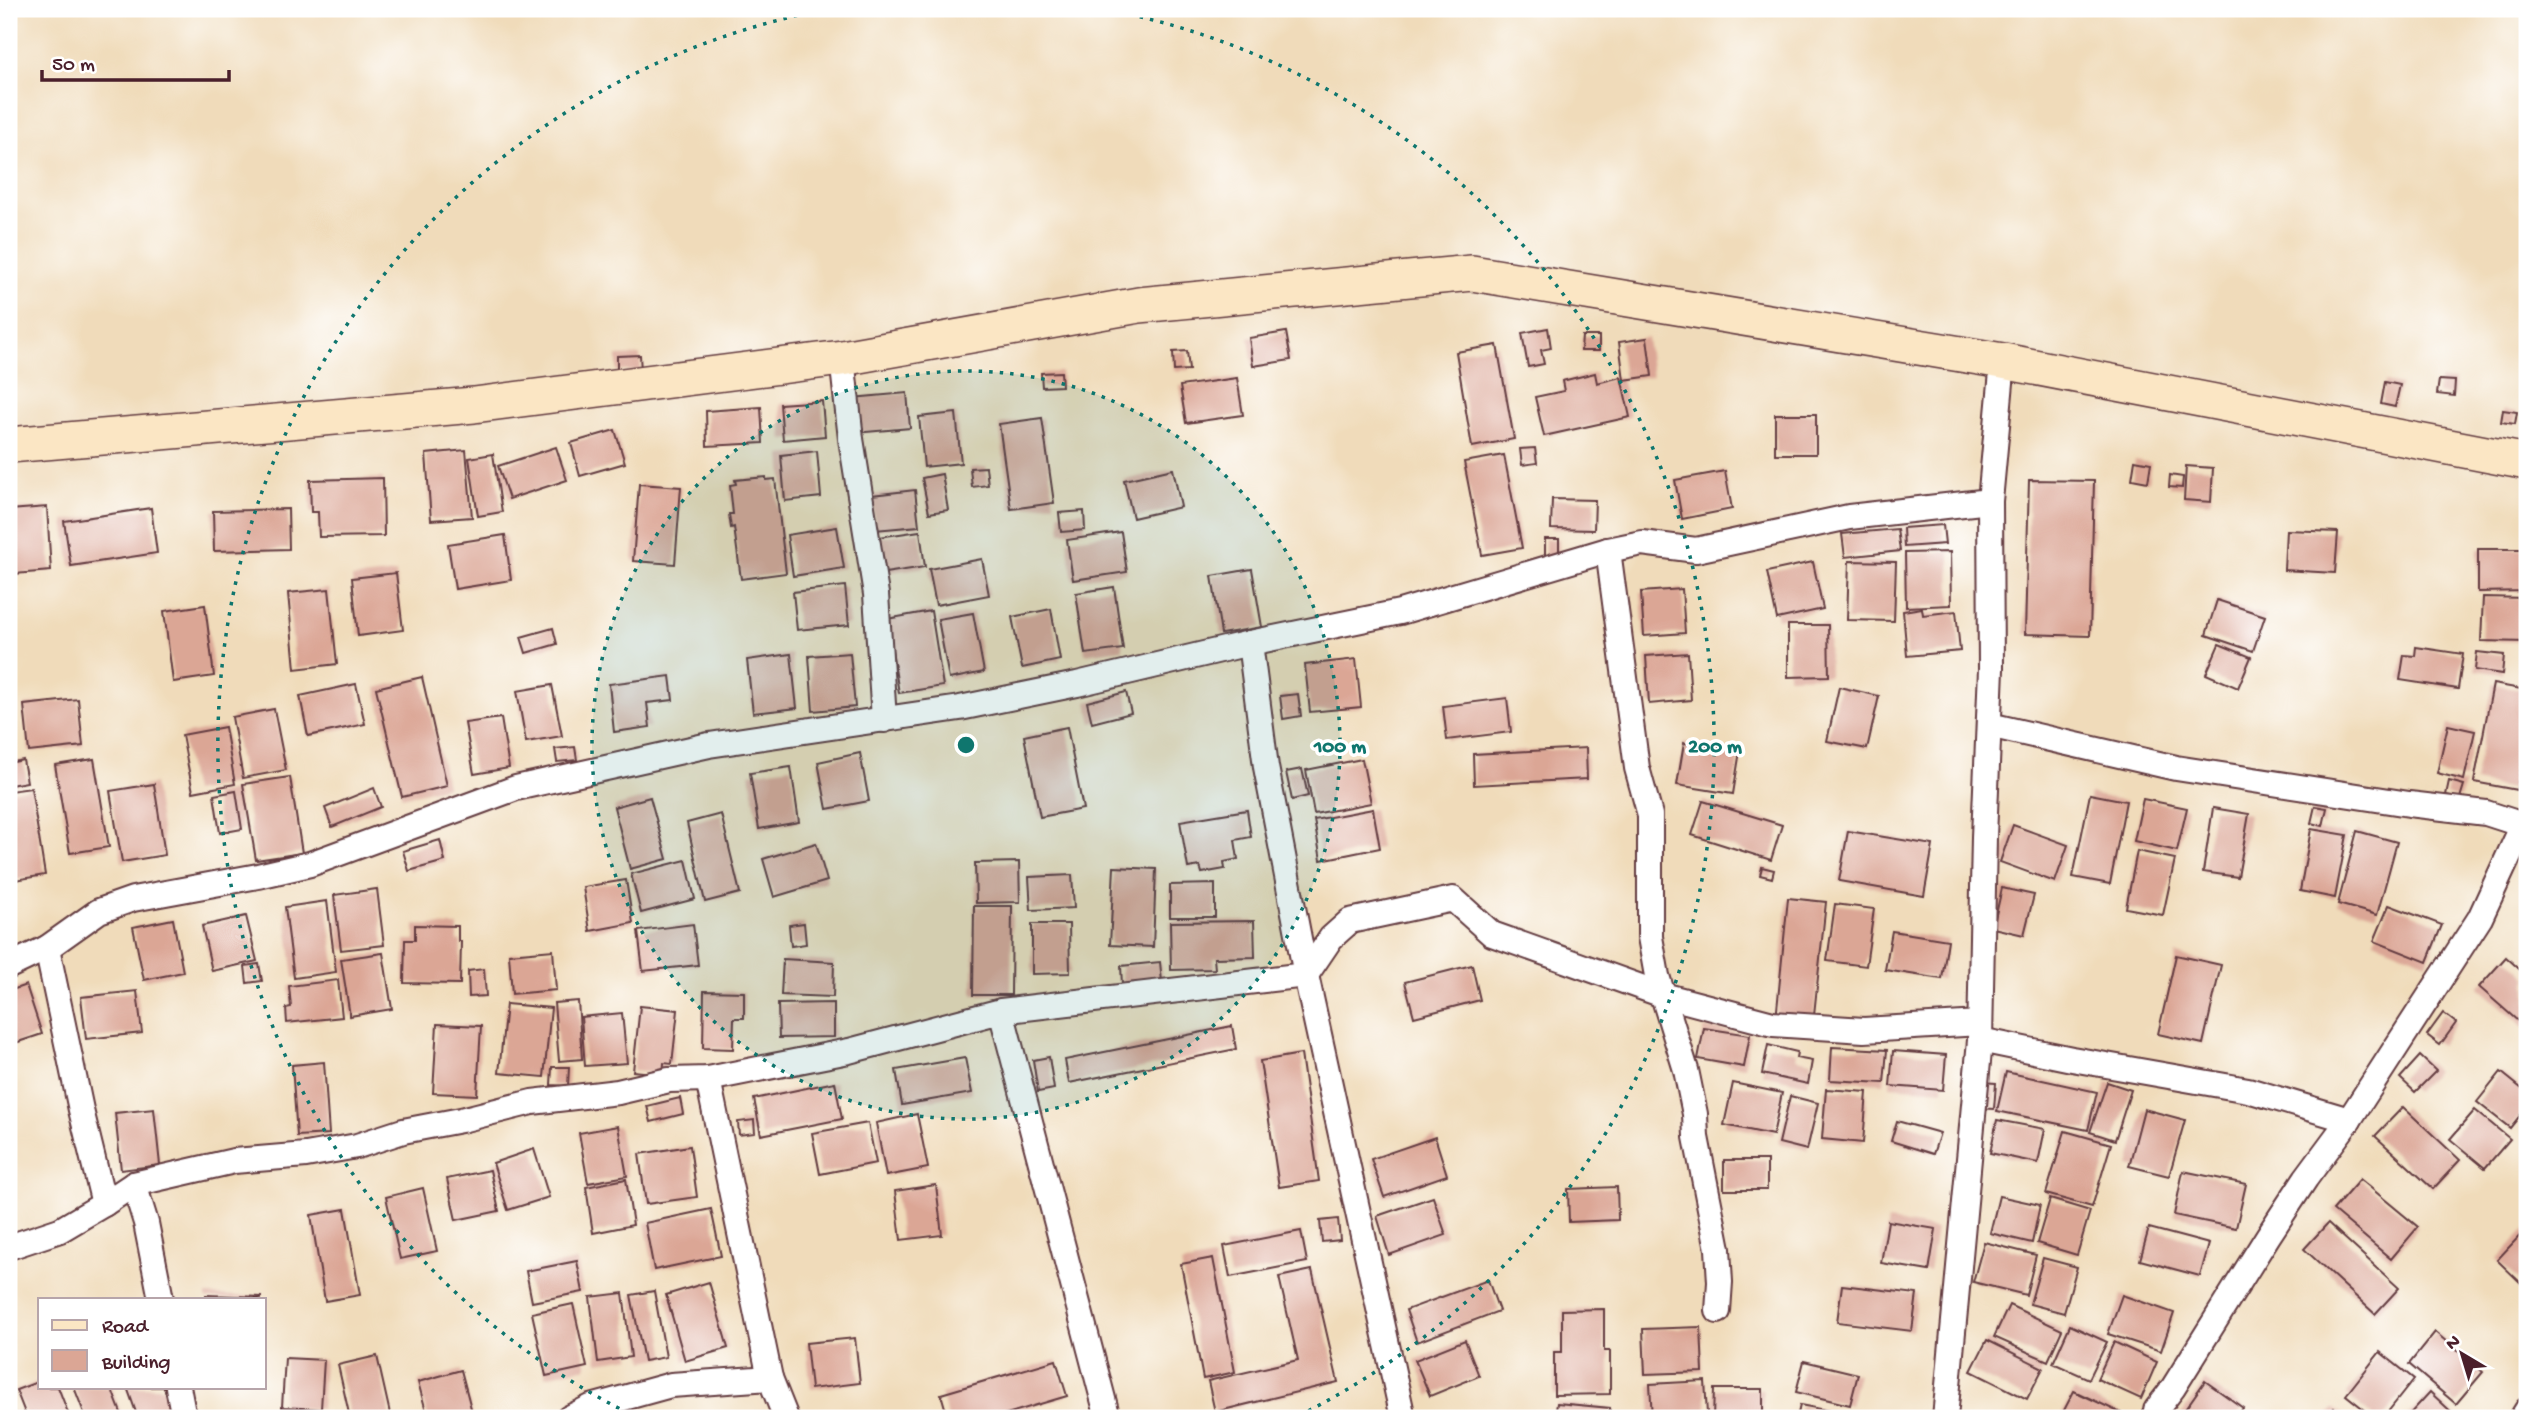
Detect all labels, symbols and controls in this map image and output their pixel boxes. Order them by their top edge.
scale bar [42,38,229,82]
text: 50 m [52,54,95,79]
centre of rings [954,733,978,757]
text: 100 m [1313,736,1366,761]
text: 200 m [1688,736,1742,761]
legend [38,1298,266,1388]
text: Road [102,1316,150,1341]
north arrow [2428,1318,2498,1388]
text: N [2442,1330,2466,1356]
text: Building [101,1352,171,1377]

